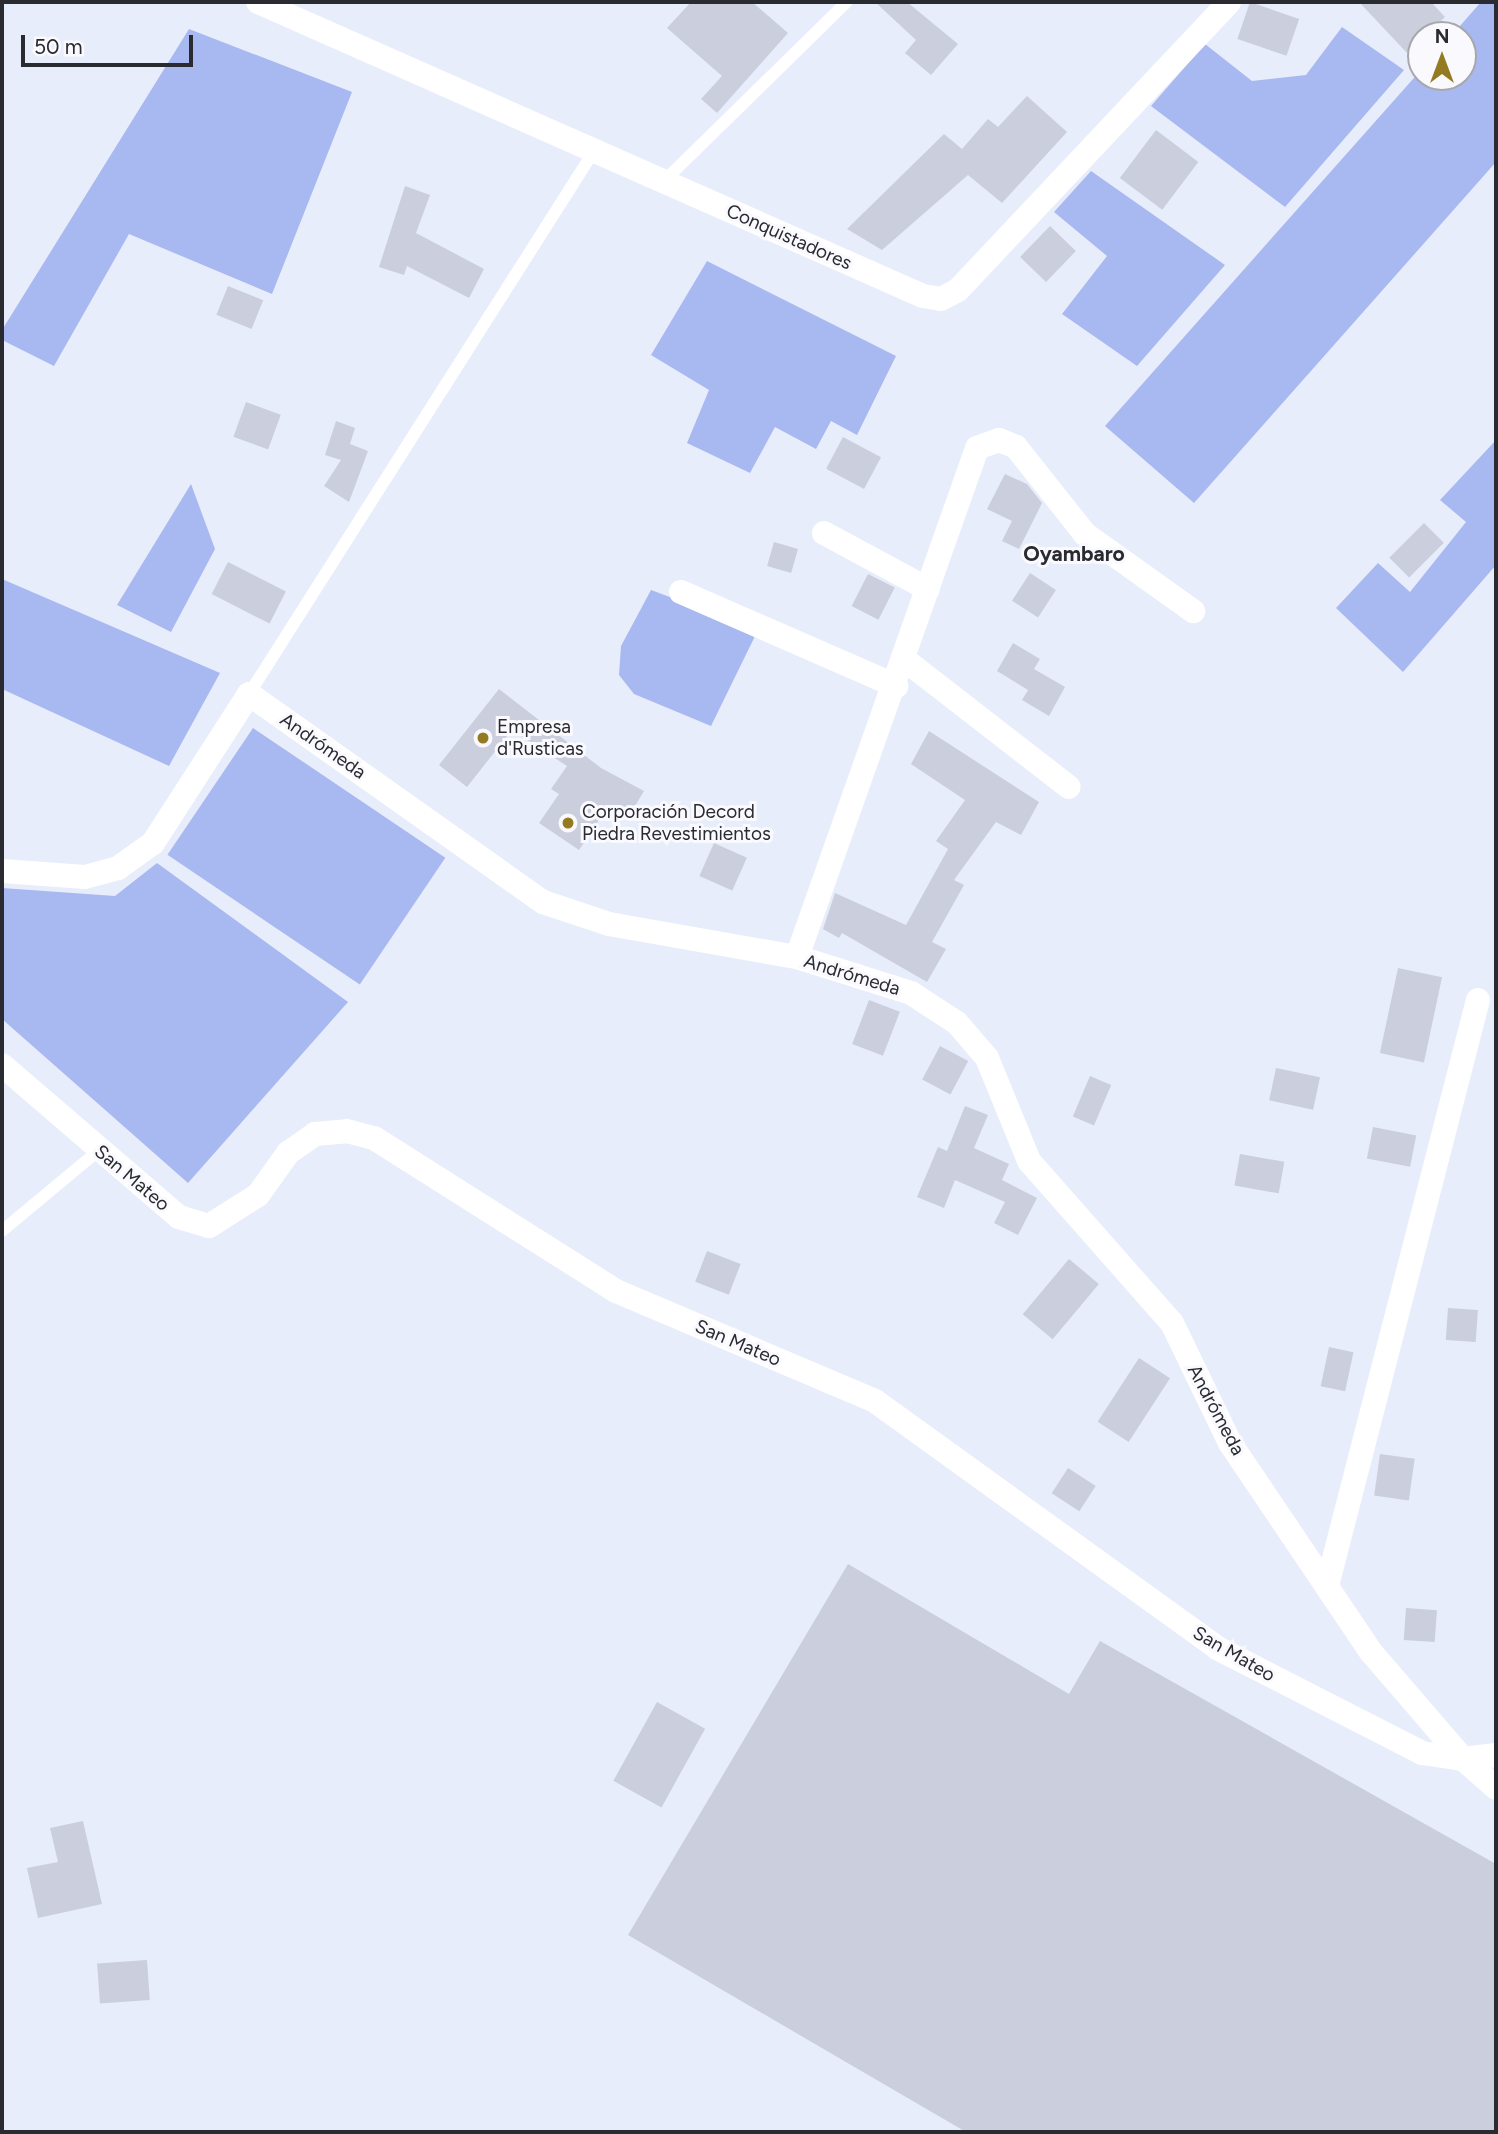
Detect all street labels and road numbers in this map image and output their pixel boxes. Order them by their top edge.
street label: Conquistadores [723,199,855,275]
street label: Andrómeda [276,708,370,784]
street label: Andrómeda [801,950,903,1000]
street label: San Mateo [90,1140,174,1216]
street label: San Mateo [692,1315,784,1371]
street label: Andrómeda [1183,1361,1249,1459]
street label: San Mateo [1189,1621,1279,1687]

